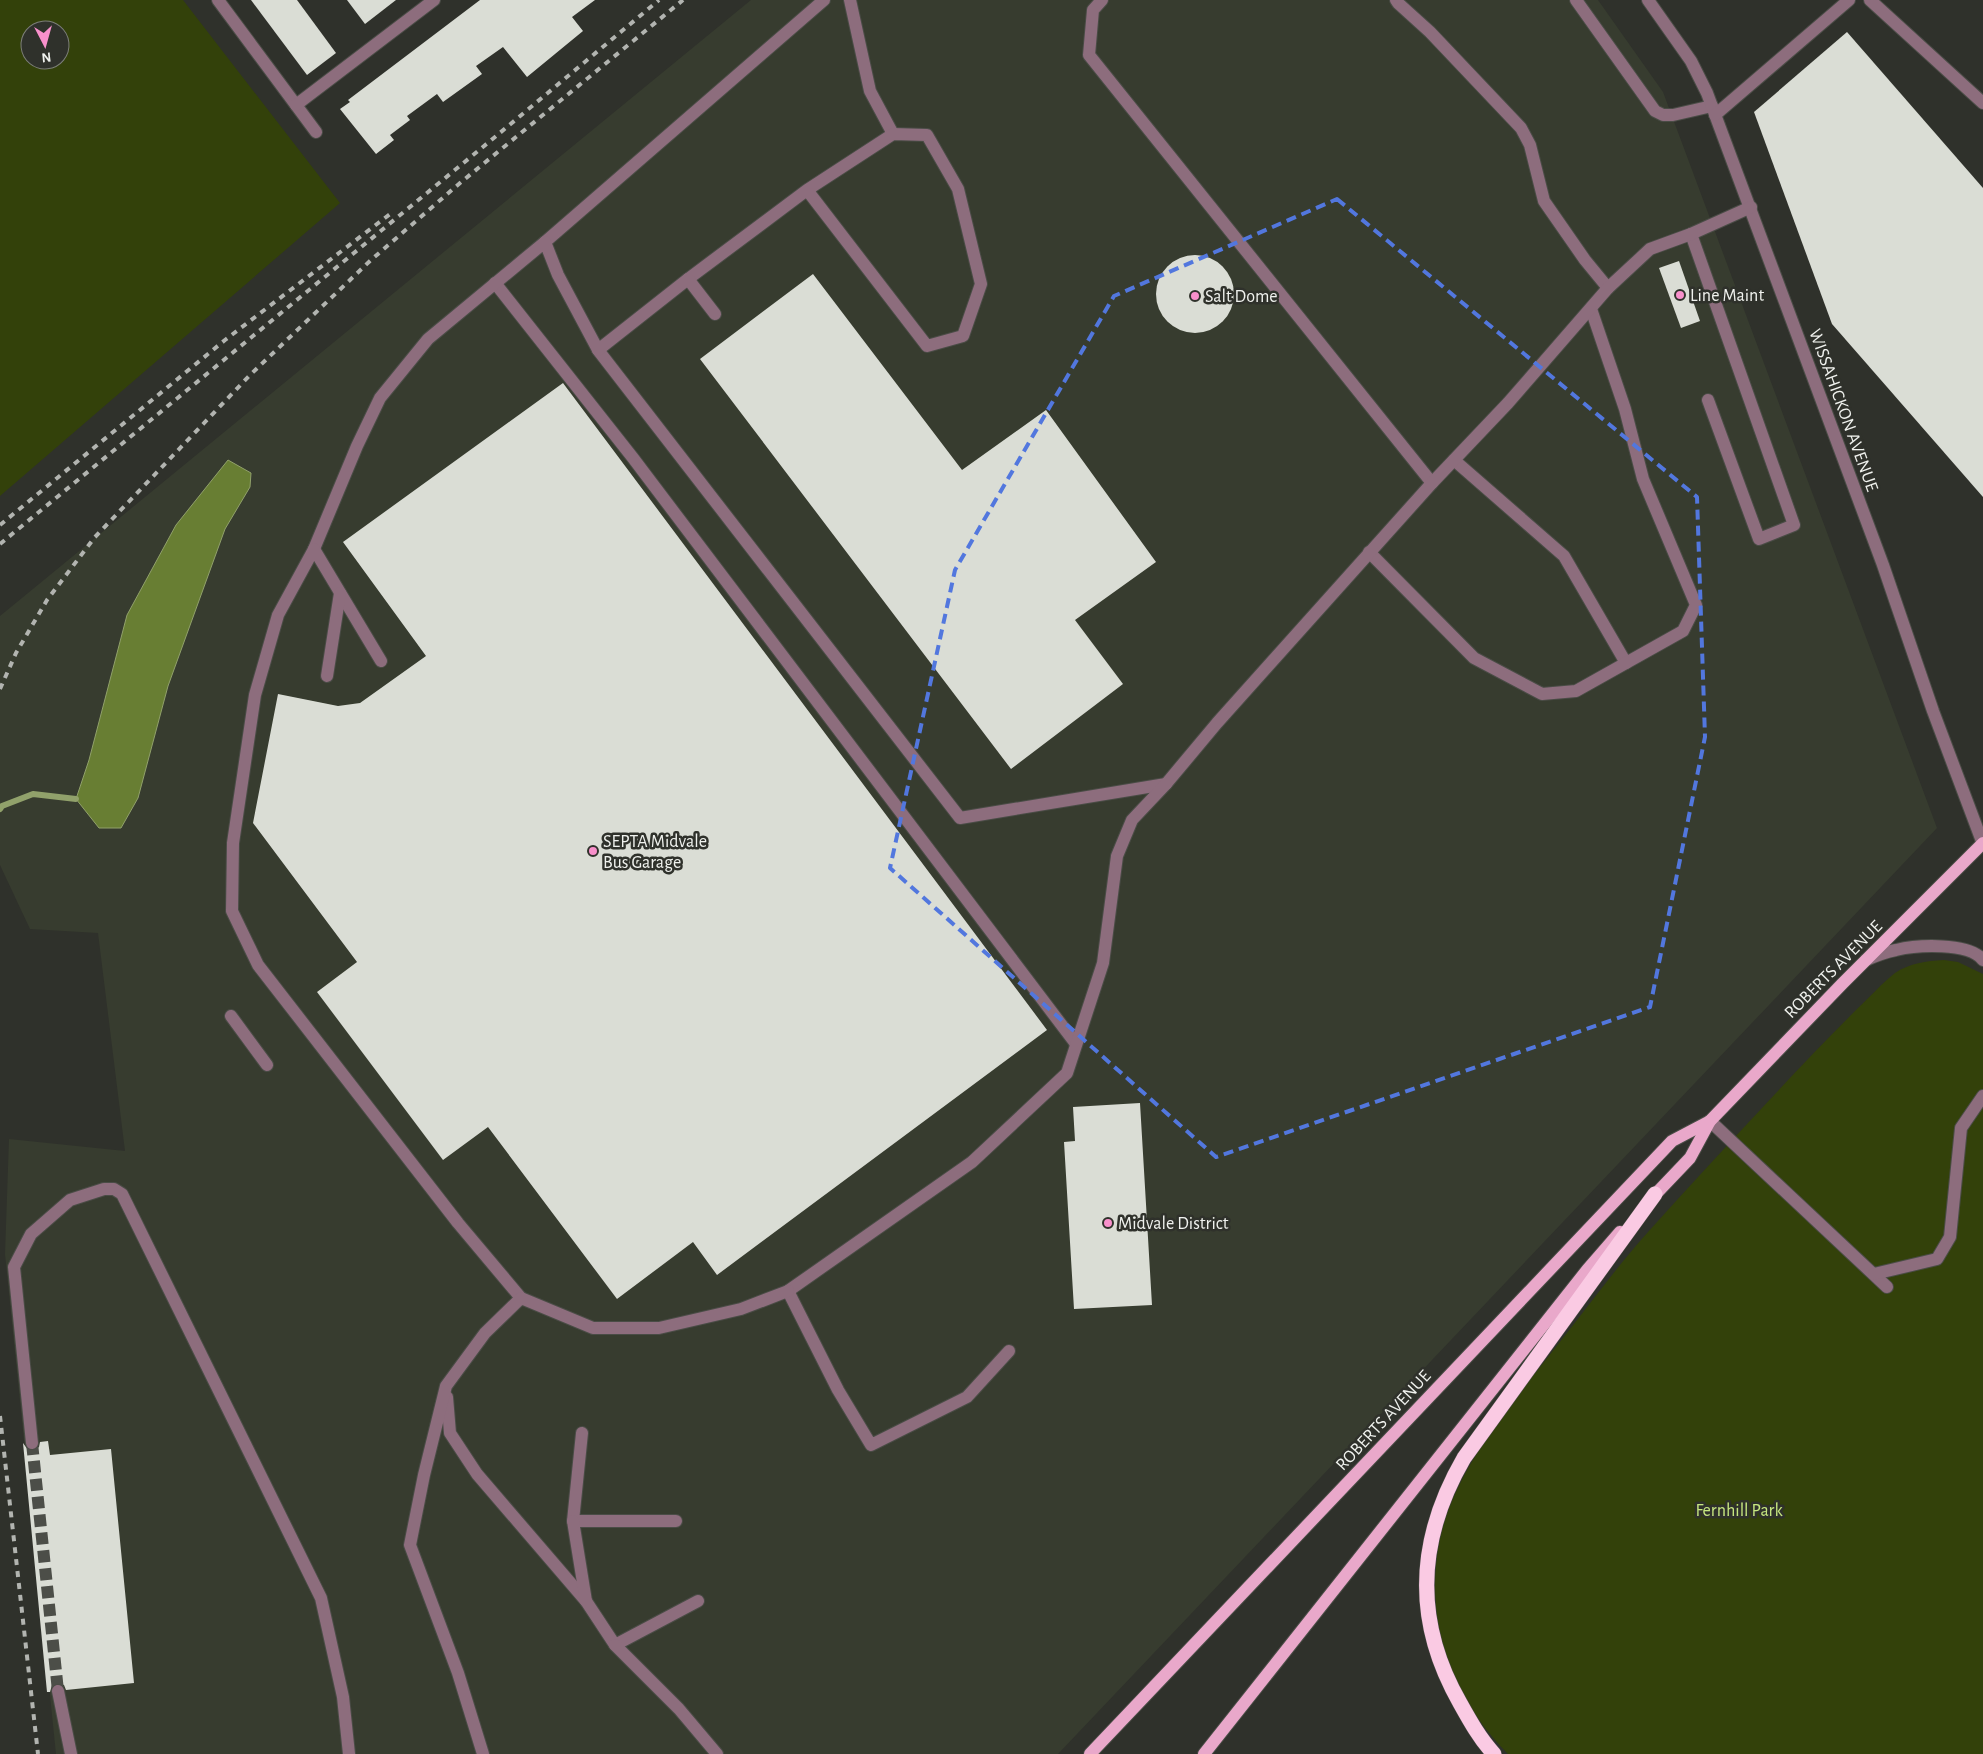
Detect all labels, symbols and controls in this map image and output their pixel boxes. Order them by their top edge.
north arrow [20,20,70,70]
text: N [41,49,52,64]
place label: Line Maint [1690,287,1764,305]
place label: Salt Dome [1205,288,1278,306]
marker: Line Maint [1674,289,1686,301]
marker: Salt Dome [1189,290,1201,302]
street label: WISSAHICKON AVENUE [1805,327,1881,494]
place label: SEPTA Midvale Bus Garage [603,833,707,872]
marker: SEPTA Midvale Bus Garage [587,845,599,857]
street label: ROBERTS AVENUE [1781,917,1886,1022]
place label: Midvale District [1118,1215,1229,1233]
marker: Midvale District [1102,1217,1114,1229]
street label: ROBERTS AVENUE [1333,1367,1435,1474]
park label: Fernhill Park [1695,1502,1783,1520]

